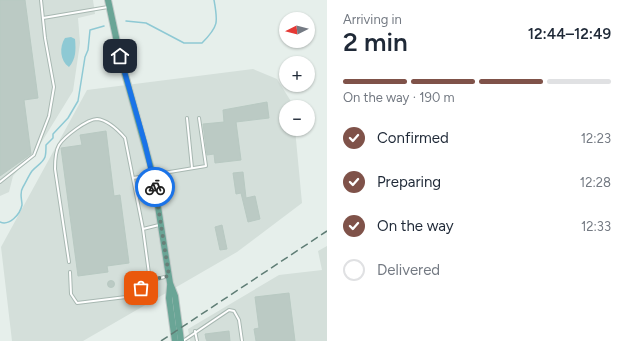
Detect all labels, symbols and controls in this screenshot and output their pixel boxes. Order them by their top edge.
north arrow [279,12,315,48]
map controls [279,12,315,136]
text: Arriving in [343,12,402,27]
text: 12:44–12:49 [528,25,611,43]
text: 2 min [343,26,408,58]
pin [103,39,137,73]
icon: home [109,45,131,67]
button: + [279,56,315,92]
text: On the way · 190 m [343,90,455,105]
button: − [279,100,315,136]
icon: check [343,127,365,149]
text: Confirmed [377,129,449,147]
text: 12:23 [581,131,611,146]
courier [135,167,175,207]
icon: check [343,171,365,193]
text: Preparing [377,173,441,191]
text: 12:28 [580,175,611,190]
icon: bike [144,176,166,198]
icon: check [343,215,365,237]
text: On the way [377,217,454,235]
text: 12:33 [581,219,611,234]
text: Delivered [377,261,440,279]
pin [124,271,158,305]
icon: bag [130,277,152,299]

